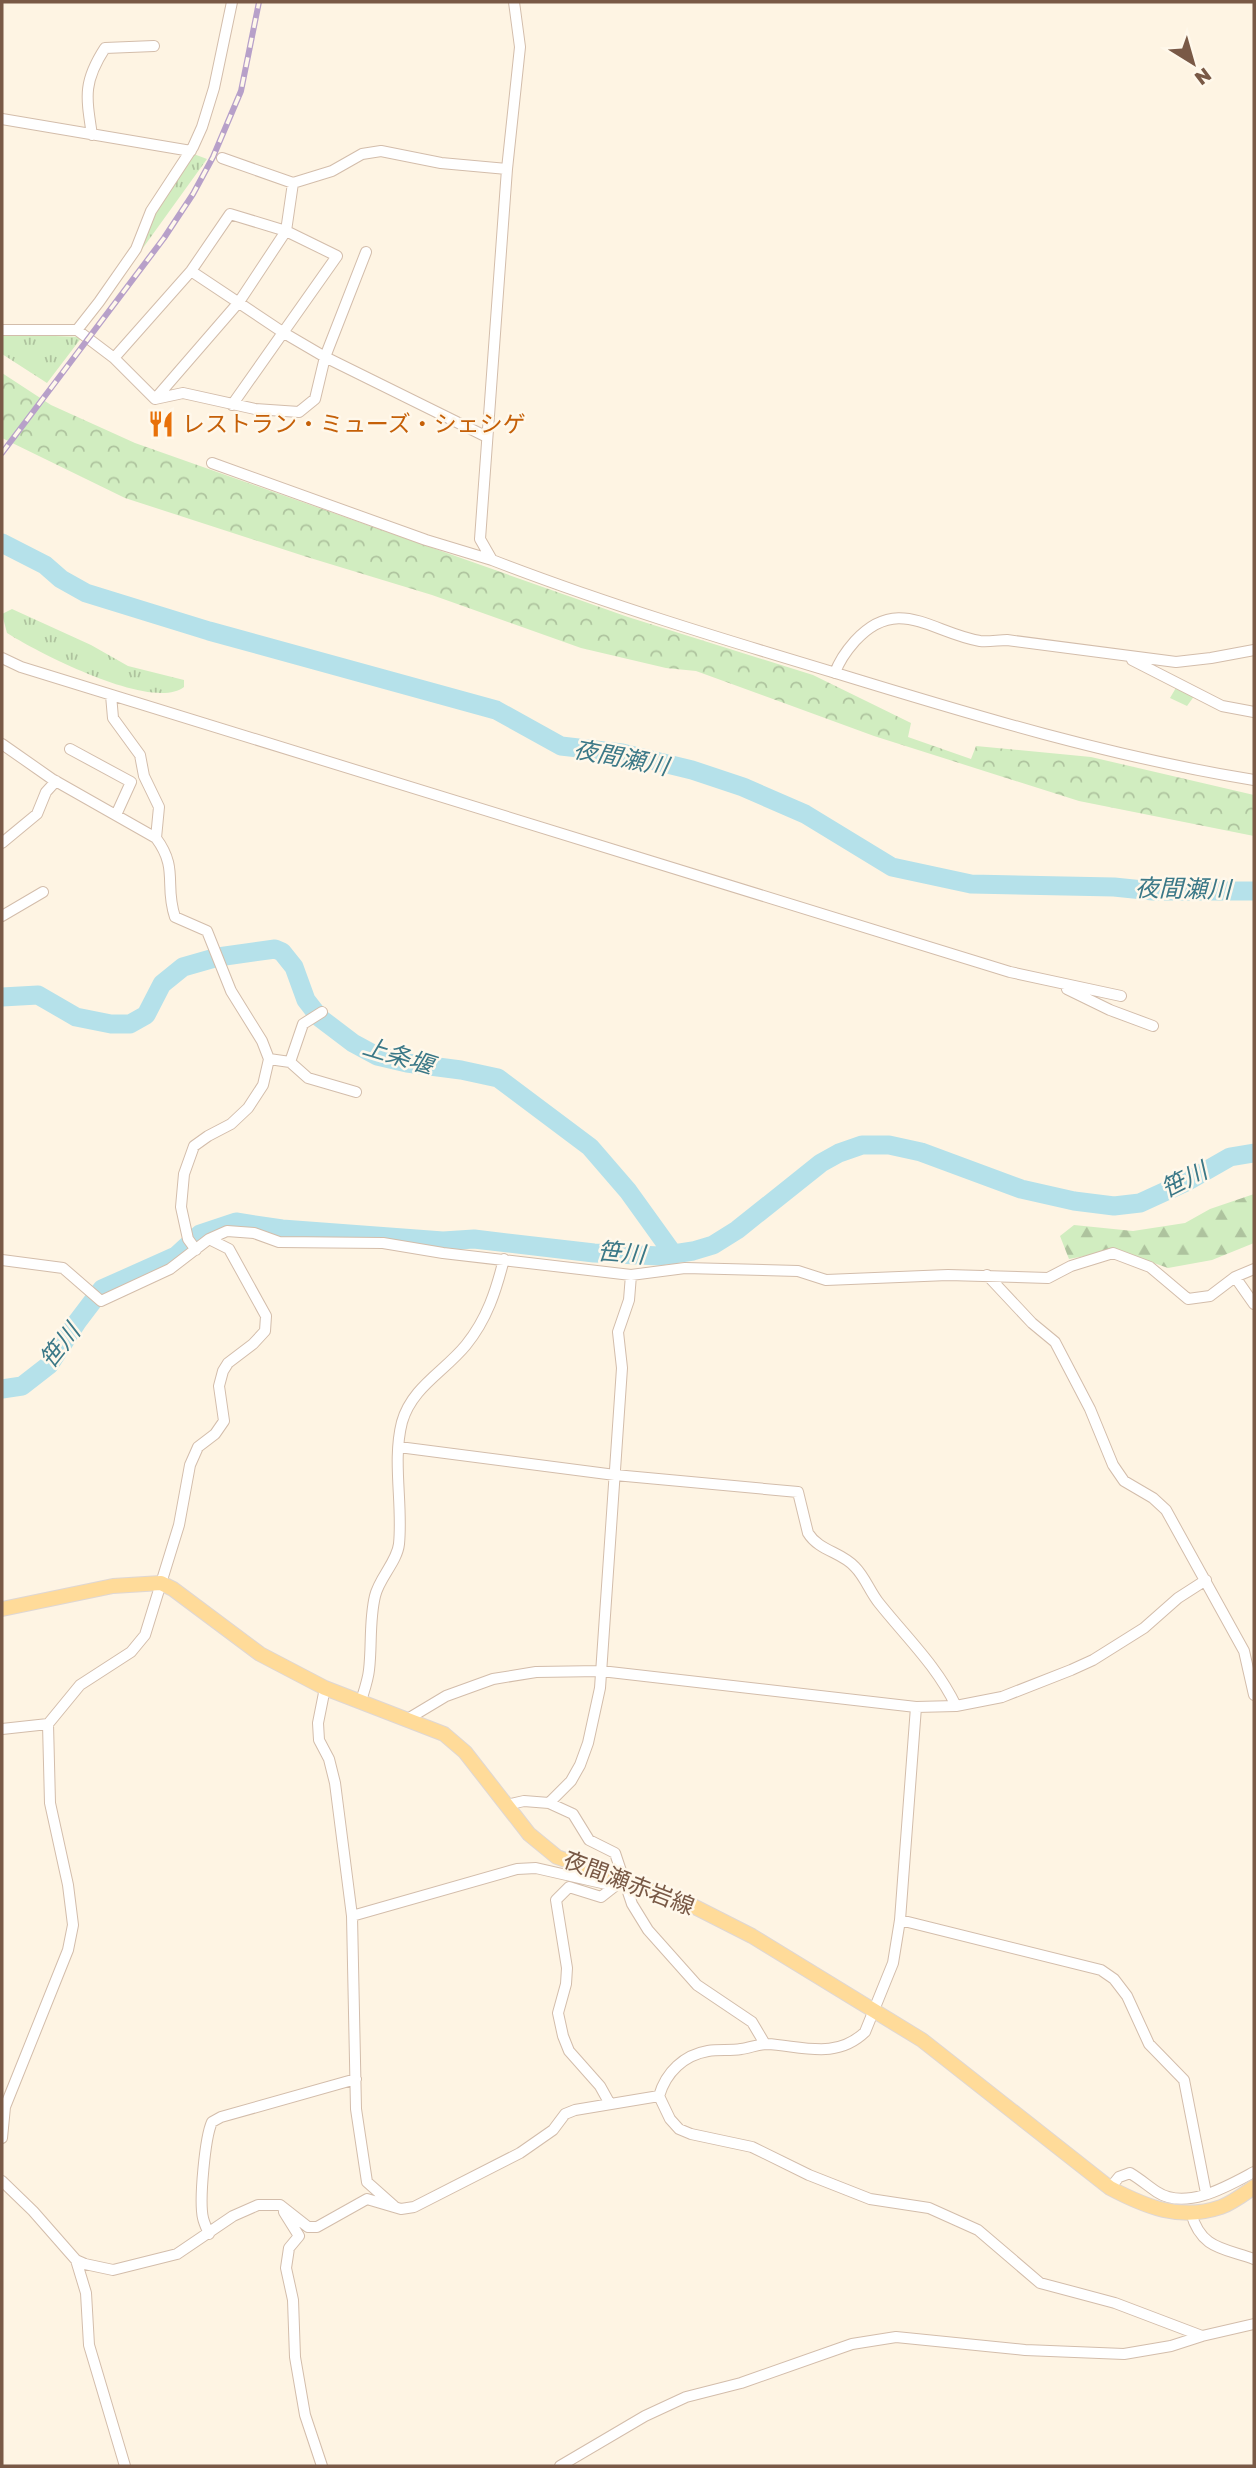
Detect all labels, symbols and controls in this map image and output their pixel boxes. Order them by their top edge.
north arrow [1158,28,1228,98]
text: N [1191,63,1216,91]
restaurant icon: レストラン・ミューズ・シェシゲ [146,409,176,439]
place label: レストラン・ミューズ・シェシゲ [182,409,526,437]
water label: 夜間瀬川 [571,733,674,780]
water label: 夜間瀬川 [1135,872,1234,903]
water label: 上条堰 [360,1030,441,1080]
water label: 笹川 [1155,1153,1214,1202]
water label: 笹川 [596,1235,649,1268]
water label: 笹川 [33,1315,87,1373]
street label: 夜間瀬赤岩線 [560,1844,699,1920]

